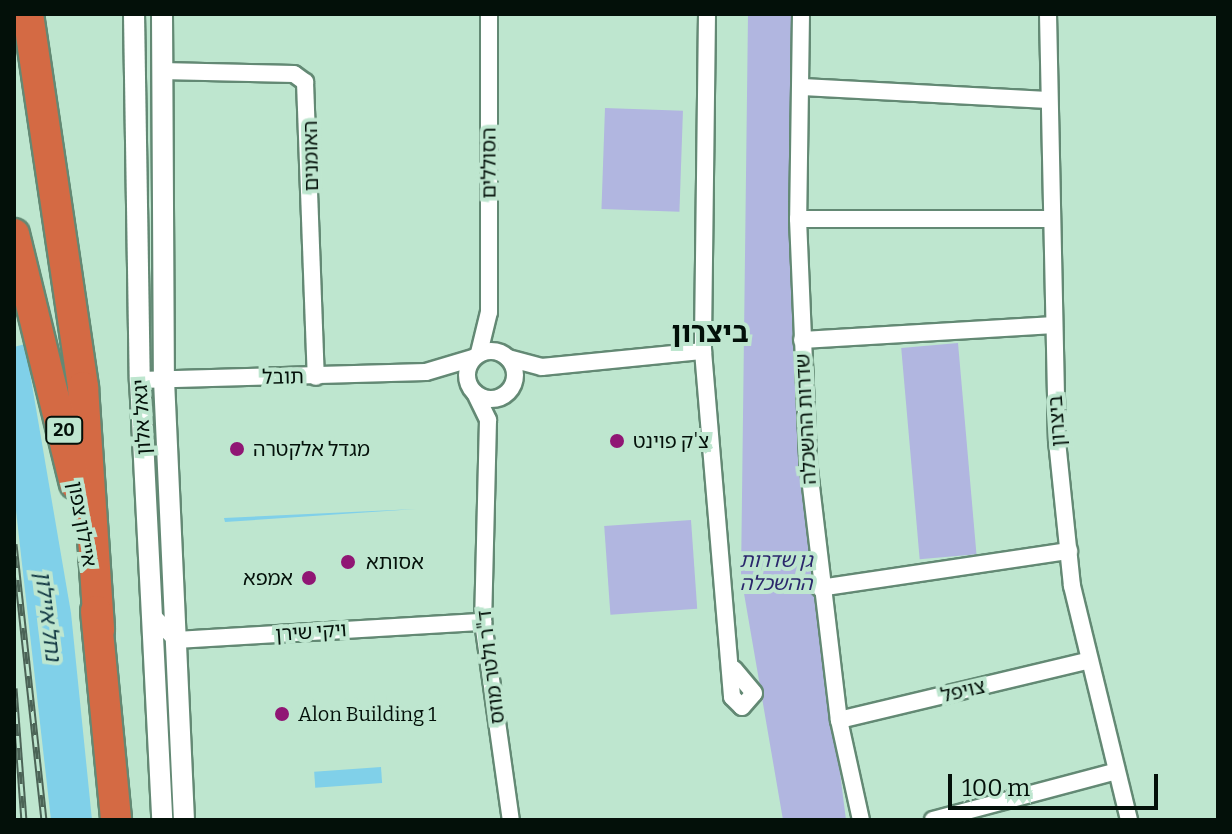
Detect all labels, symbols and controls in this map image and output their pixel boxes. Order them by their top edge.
street label: האומנים [298,120,324,192]
street label: הסוללים [477,127,501,199]
district label: ביצרון [671,316,749,350]
street label: שדרות ההשכלה [791,353,821,485]
street label: תובל [262,365,304,389]
street label: יגאל אלון [128,378,156,456]
street label: ביצרון [1043,394,1071,448]
road number: 20 [44,416,84,444]
place label: צ'ק פוינט [633,429,709,453]
marker: צ'ק פוינט [608,432,626,450]
place label: מגדל אלקטרה [253,437,370,461]
marker: מגדל אלקטרה [228,440,246,458]
street label: איילון צפון [63,479,101,569]
park label: גן שדרות ההשכלה [740,549,812,596]
place label: אסותא [366,550,424,574]
marker: אסותא [337,551,359,573]
place label: אמפא [243,566,293,590]
marker: אמפא [300,569,318,587]
water label: נחל איילון [29,570,67,662]
street label: ד"ר ולטר מוזס [472,609,510,725]
street label: ויקי שירן [275,618,347,646]
street label: צויפל [938,674,988,708]
place label: Alon Building 1 [298,702,436,726]
marker: Alon Building 1 [273,705,291,723]
scale bar [952,758,1162,808]
text: 100 m [962,774,1030,802]

